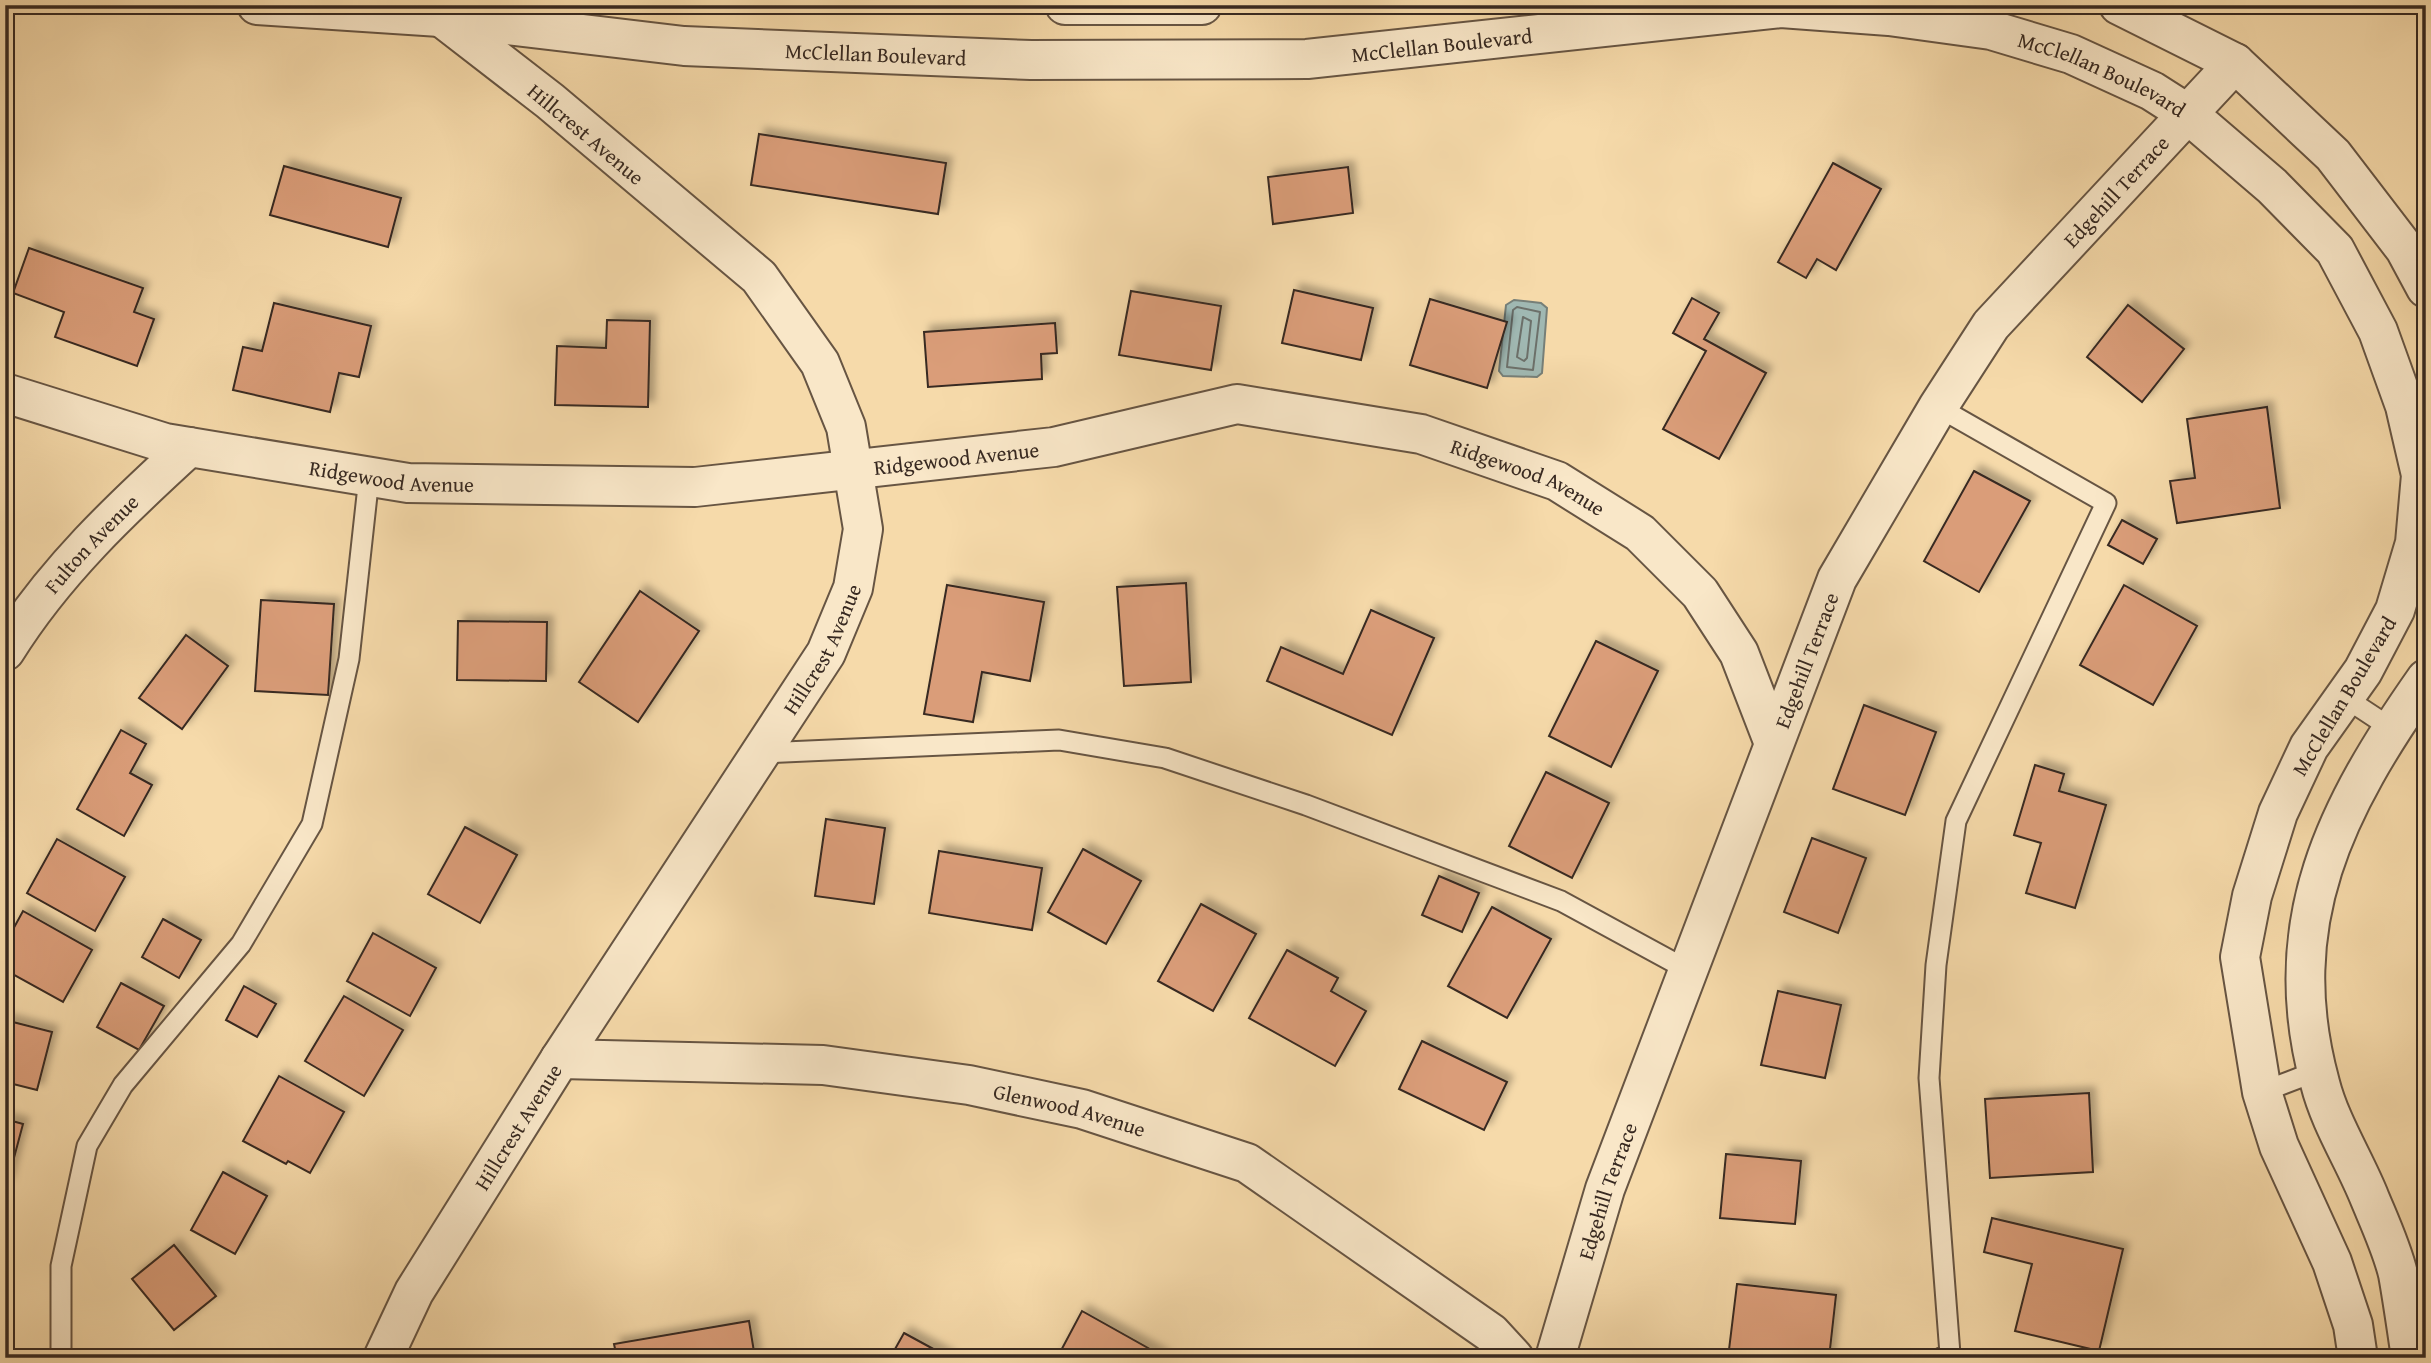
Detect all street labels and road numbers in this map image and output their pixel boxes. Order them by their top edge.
street label: McClellan Boulevard [1350,19,1534,70]
street label: McClellan Boulevard [2014,23,2193,125]
street label: McClellan Boulevard [785,35,968,73]
street label: Hillcrest Avenue [521,76,651,192]
street label: Edgehill Terrace [2056,128,2176,254]
street label: Ridgewood Avenue [1447,430,1612,523]
street label: Ridgewood Avenue [872,433,1041,482]
street label: Ridgewood Avenue [307,451,474,499]
street label: Fulton Avenue [36,486,145,600]
street label: Hillcrest Avenue [774,579,869,720]
street label: Edgehill Terrace [1766,588,1846,733]
street label: McClellan Boulevard [2284,610,2404,782]
street label: Hillcrest Avenue [466,1057,569,1196]
street label: Glenwood Avenue [991,1075,1150,1144]
street label: Edgehill Terrace [1569,1118,1645,1263]

